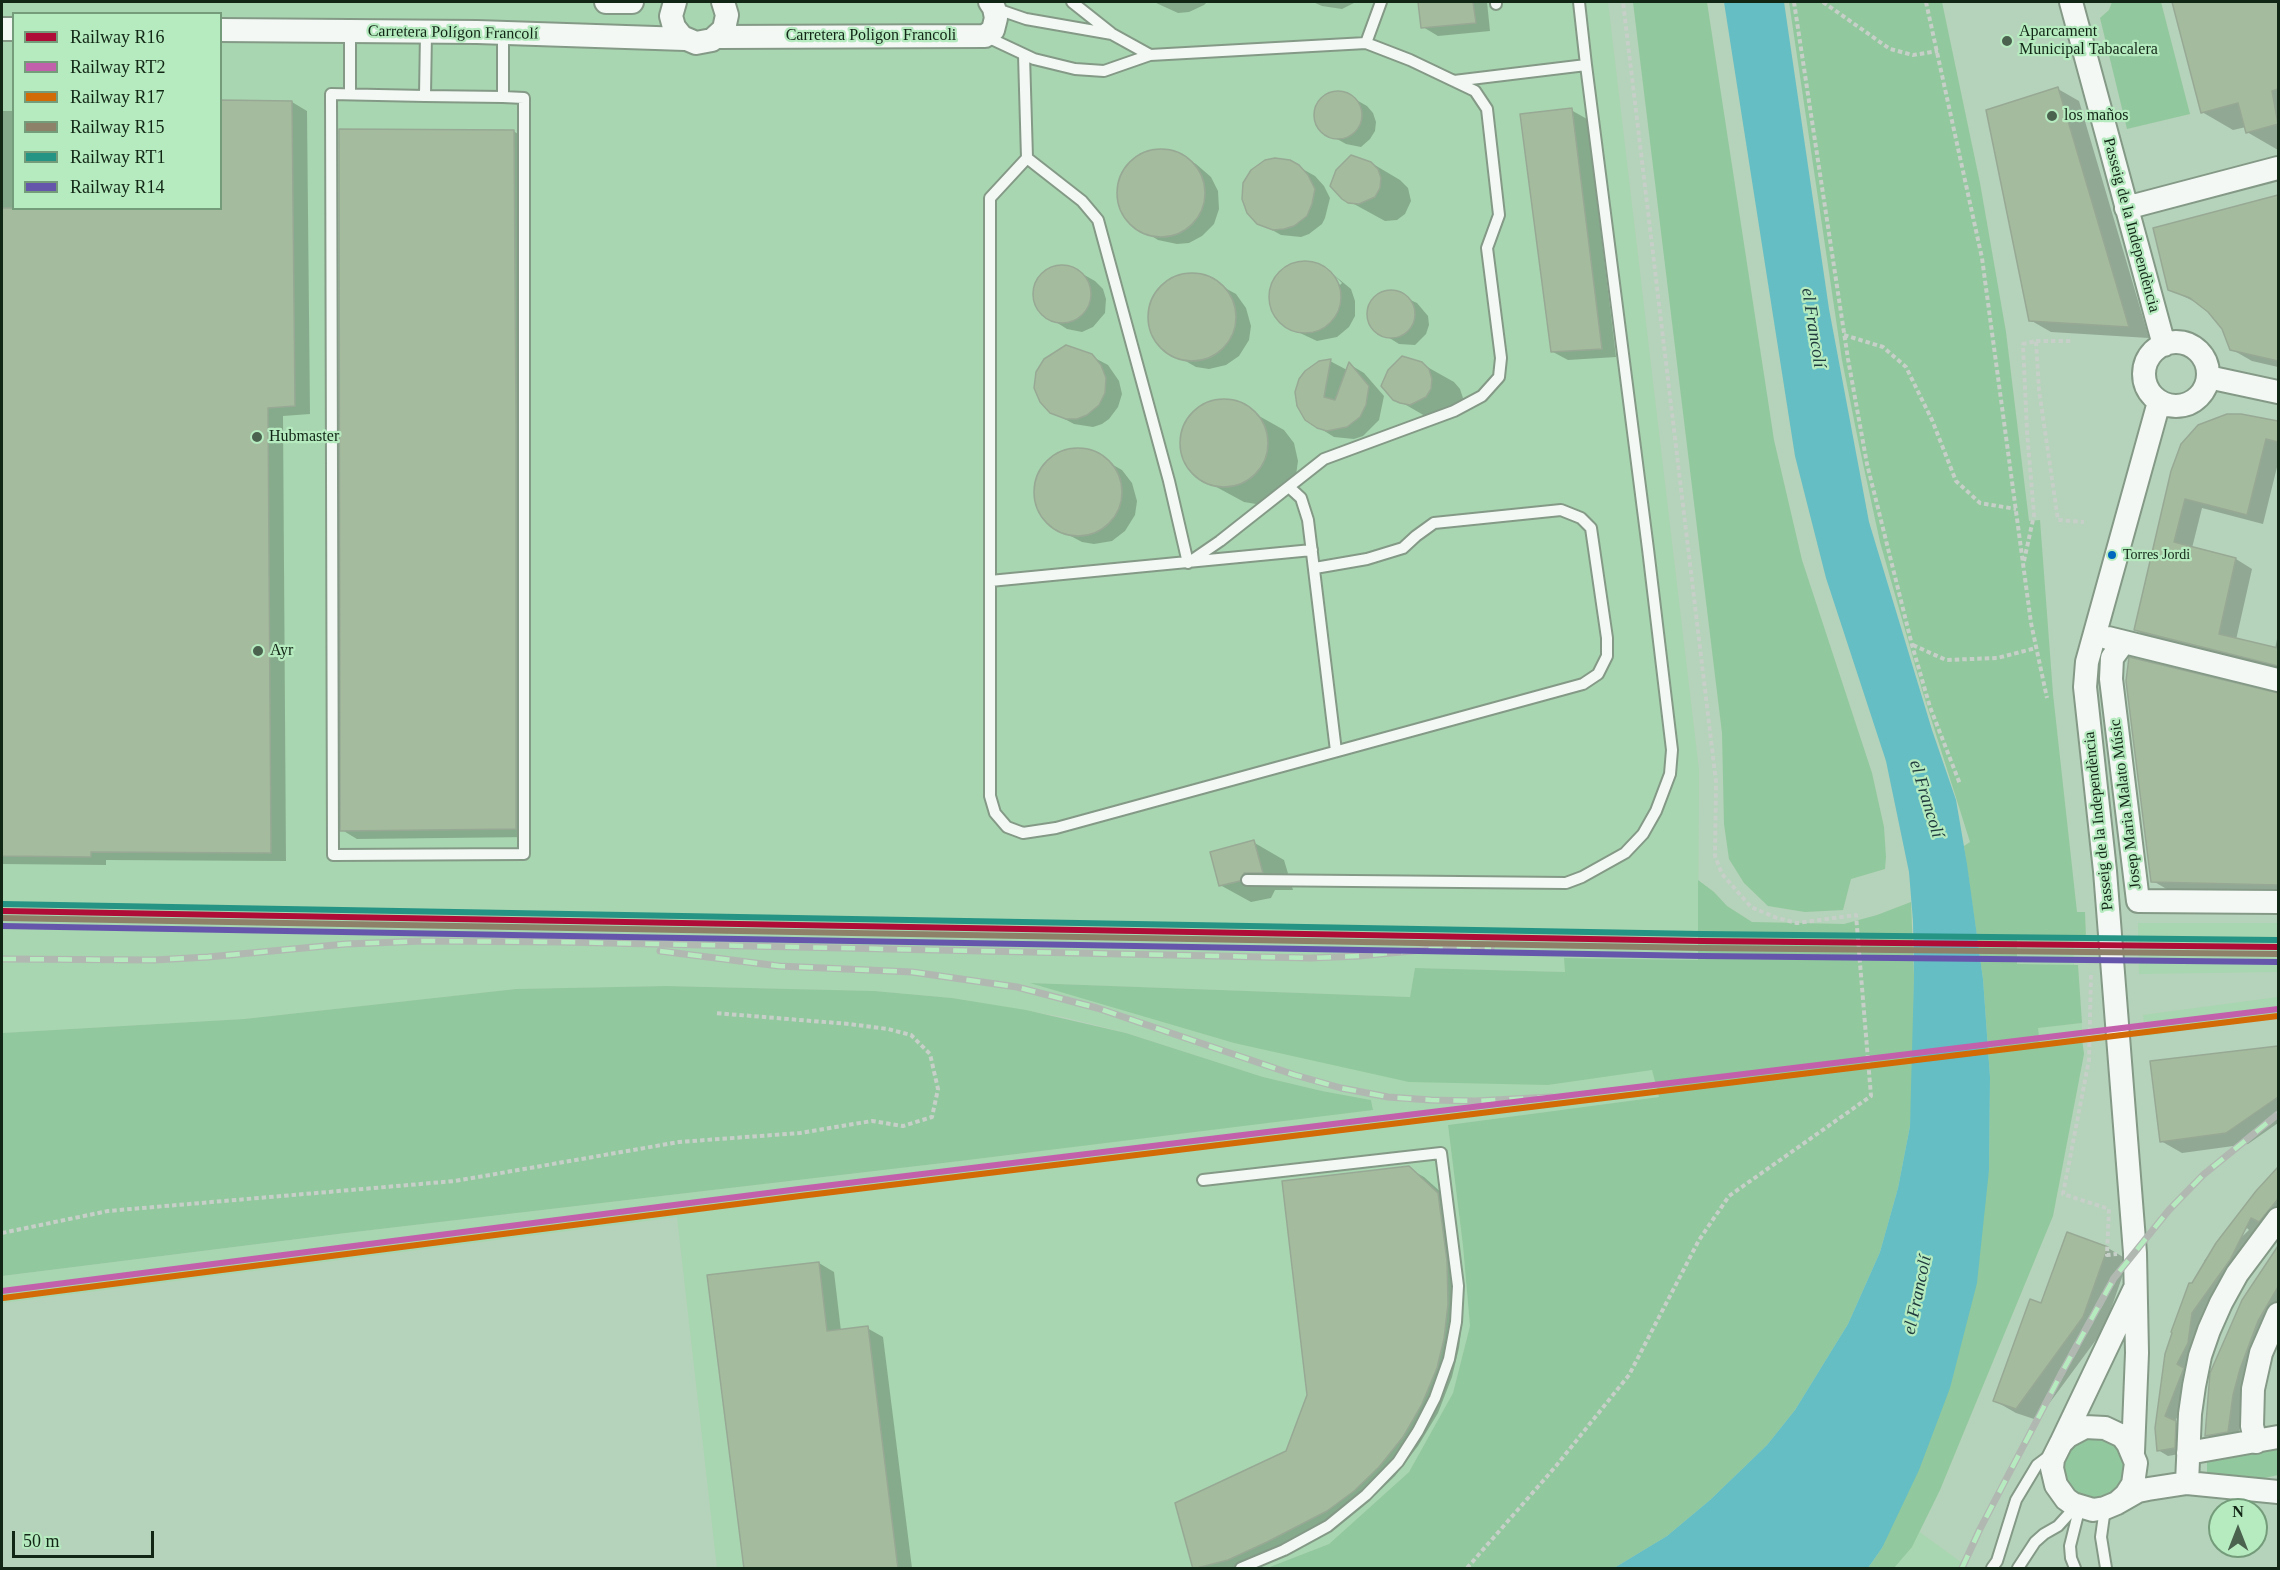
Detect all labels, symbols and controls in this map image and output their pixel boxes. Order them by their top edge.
legend [12,12,222,210]
street label: Carretera Polígon Francolí [368,22,538,44]
place label: Aparcament Municipal Tabacalera [2019,22,2158,60]
street label: Carretera Poligon Francoli [786,26,956,46]
text: Railway R16 [70,27,165,47]
marker: Aparcament Municipal Tabacalera [2000,34,2014,48]
text: Railway RT2 [70,57,165,77]
text: Railway R17 [70,87,165,107]
place label: los maños [2064,106,2128,126]
marker: los maños [2045,109,2059,123]
text: Railway R15 [70,117,165,137]
street label: Passeig de la Independència [2098,136,2164,314]
text: Railway RT1 [70,147,165,167]
text: Railway R14 [70,177,165,197]
water label: el Francolí [1796,287,1830,369]
place label: Hubmaster [269,427,339,447]
marker: Hubmaster [250,430,264,444]
place label: Torres Jordi [2123,547,2190,563]
marker: Torres Jordi [2106,549,2118,561]
place label: Ayr [270,641,293,661]
marker: Ayr [251,644,265,658]
street label: Josep Maria Malato Músic [2106,718,2146,890]
street label: Passeig de la Independència [2080,731,2118,911]
water label: el Francolí [1904,757,1948,841]
water label: el Francolí [1899,1253,1937,1337]
north arrow [2208,1498,2268,1558]
text: N [2232,1503,2244,1520]
scale bar [15,1519,158,1557]
text: 50 m [23,1531,60,1551]

